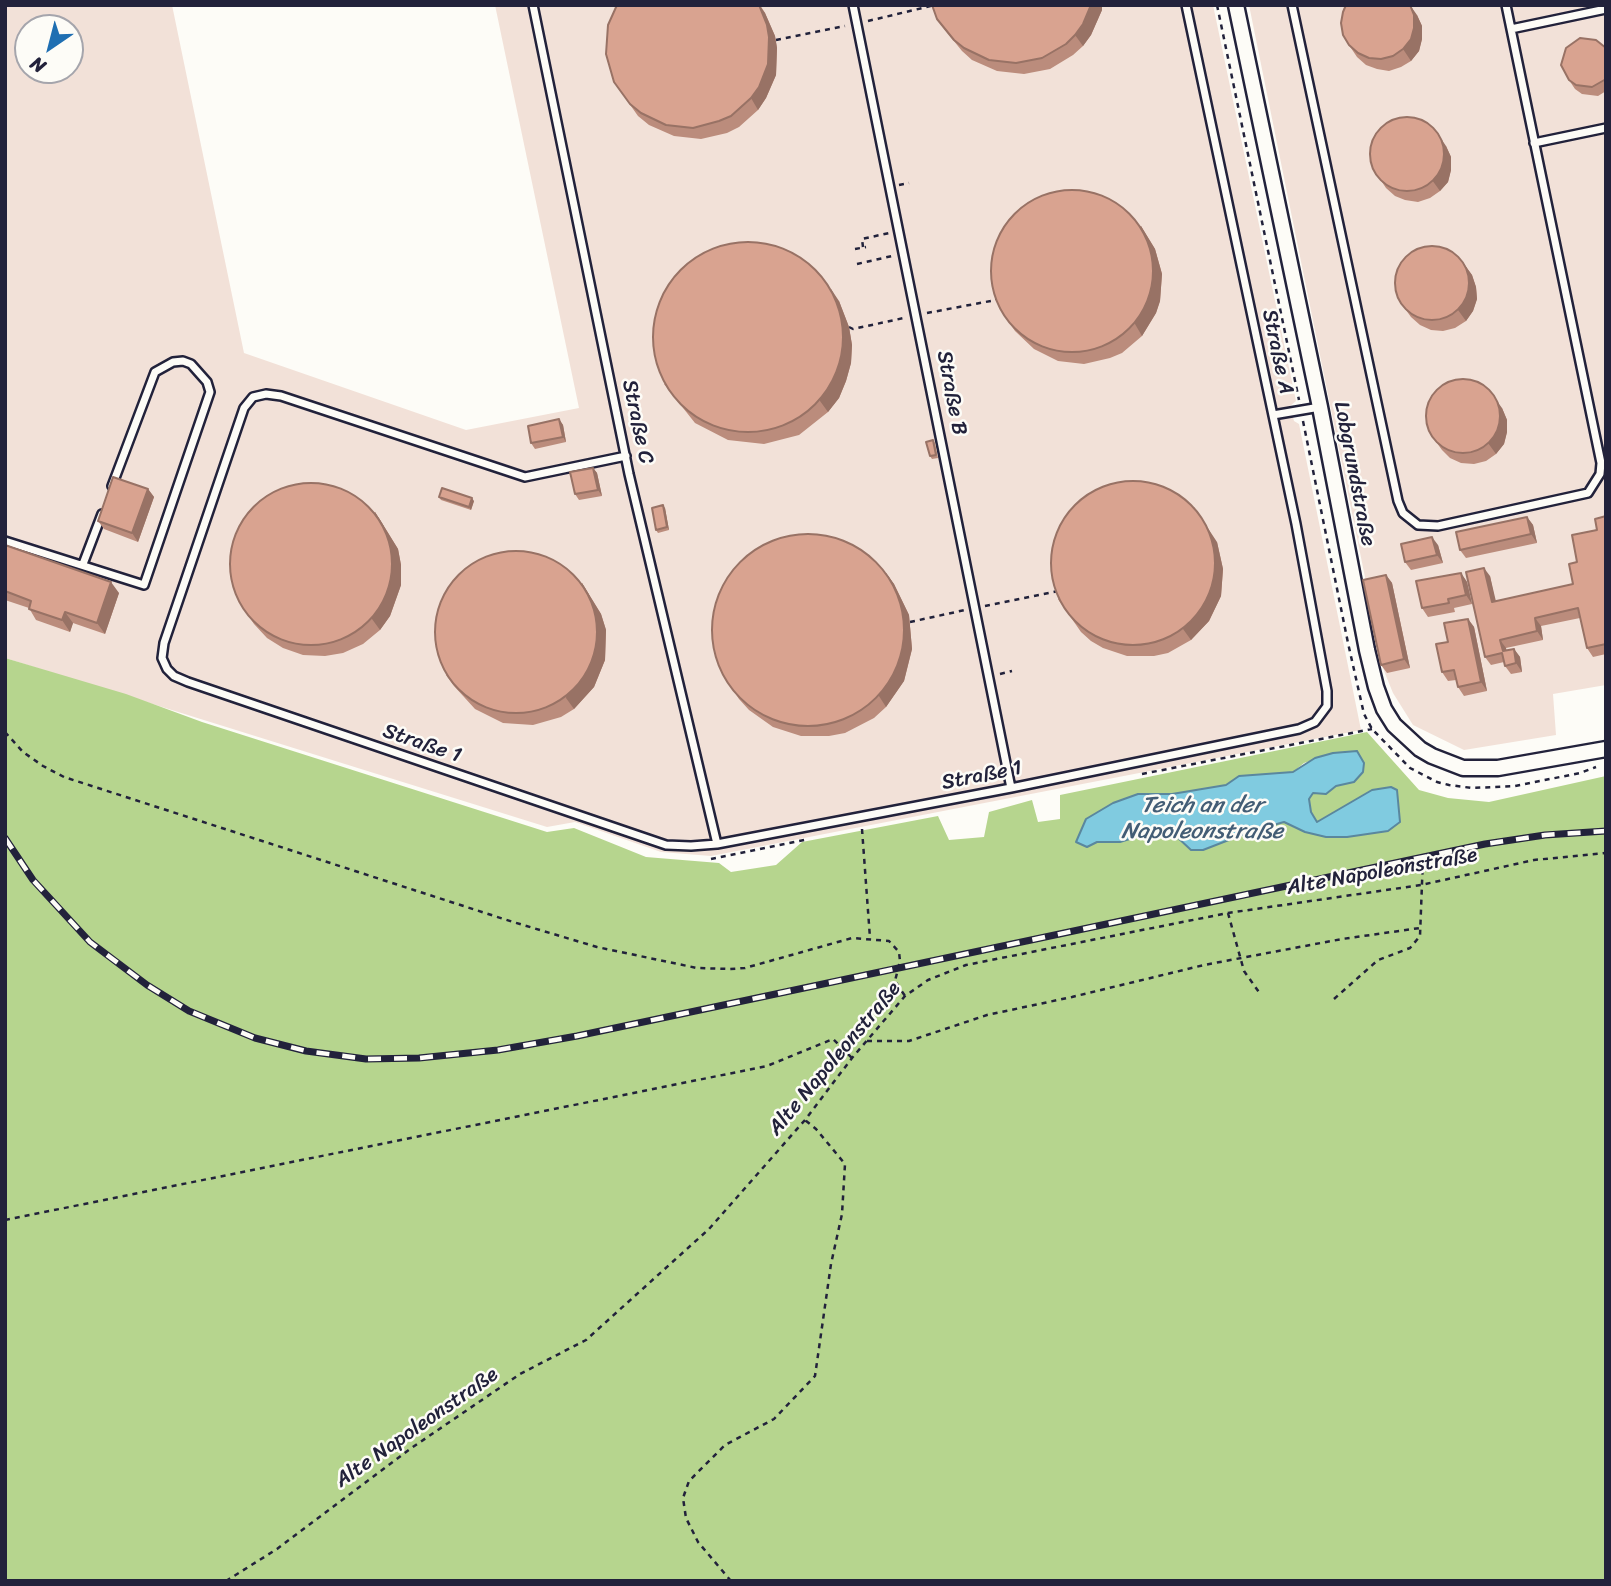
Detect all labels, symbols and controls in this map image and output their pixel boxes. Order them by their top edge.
north arrow [14,14,84,84]
text: N [23,48,53,82]
street label: Straße A [1256,307,1298,397]
street label: Straße B [930,349,972,437]
street label: Straße C [616,378,658,466]
street label: Lobgrundstraße [1328,399,1380,549]
street label: Straße 1 [379,719,465,769]
street label: Straße 1 [940,756,1024,796]
water label: Teich an der Napoleonstraße [1121,792,1283,846]
street label: Alte Napoleonstraße [1285,843,1479,901]
street label: Alte Napoleonstraße [763,977,907,1141]
street label: Alte Napoleonstraße [331,1362,503,1494]

